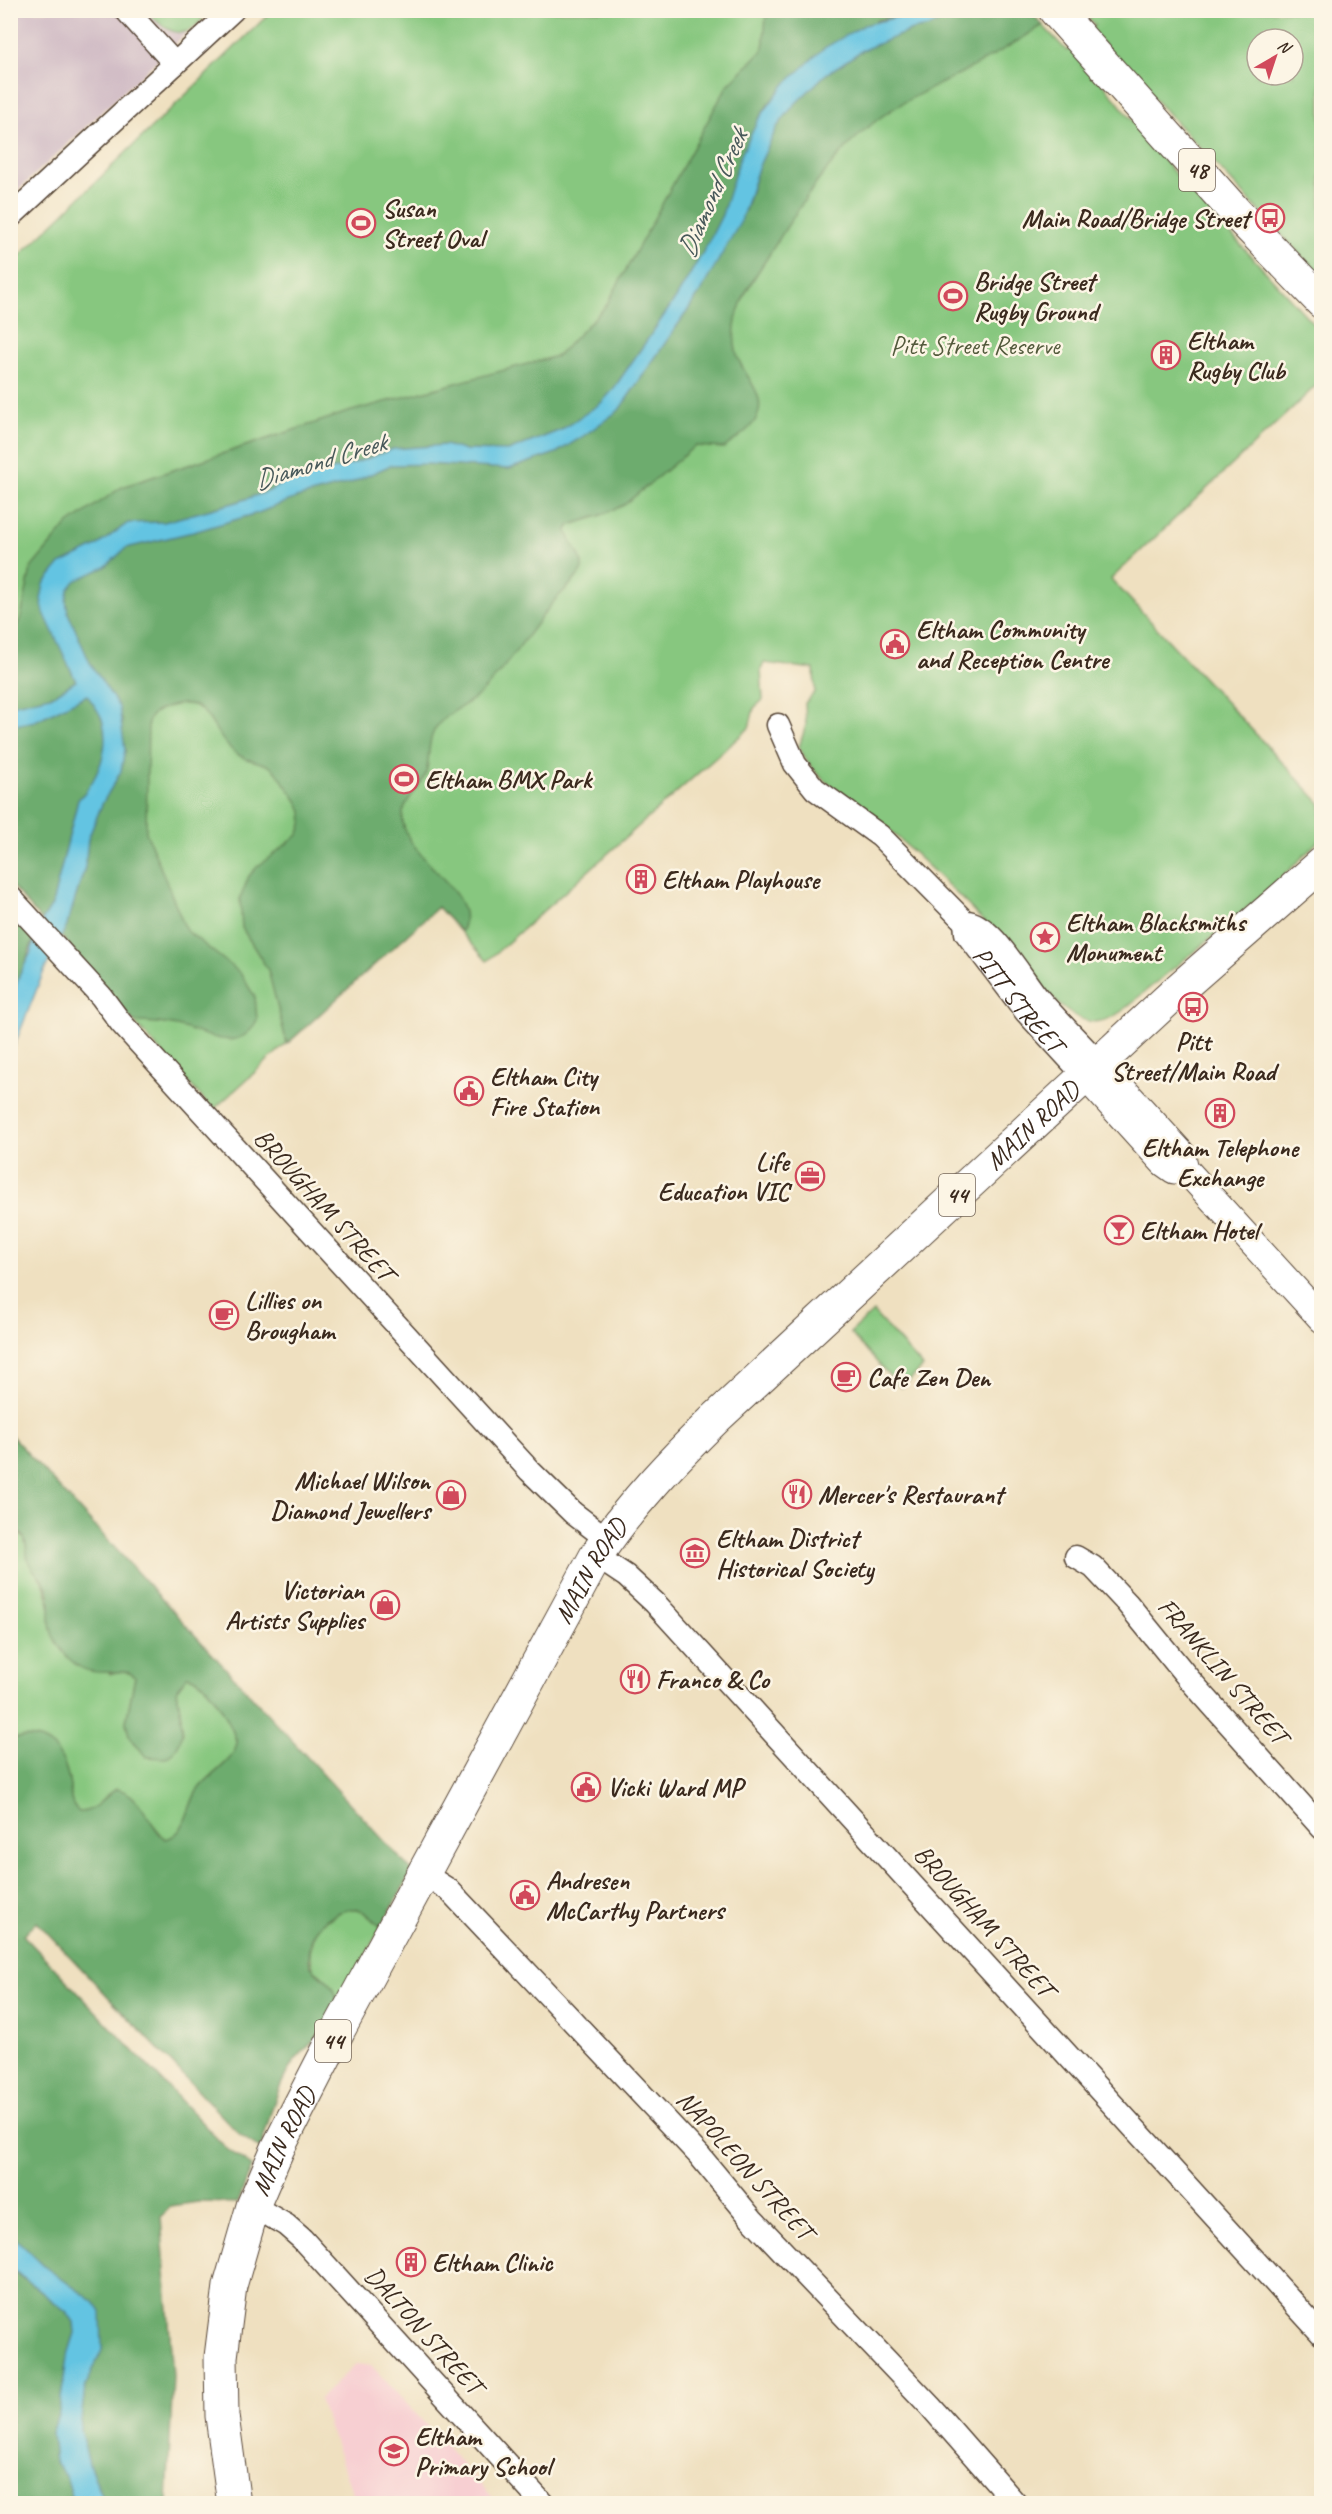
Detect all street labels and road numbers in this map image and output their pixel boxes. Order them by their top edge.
road number: 48 [1179,149,1215,191]
street label: PITT STREET [966,940,1075,1063]
street label: MAIN ROAD [978,1072,1088,1177]
street label: BROUGHAM STREET [247,1122,406,1293]
road number: 44 [939,1174,975,1216]
street label: MAIN ROAD [546,1510,635,1629]
street label: FRANKLIN STREET [1150,1591,1299,1755]
street label: BROUGHAM STREET [907,1838,1066,2009]
road number: 44 [315,2020,351,2062]
street label: MAIN ROAD [243,2080,324,2200]
street label: NAPOLEON STREET [669,2084,825,2251]
street label: DALTON STREET [358,2259,494,2405]

